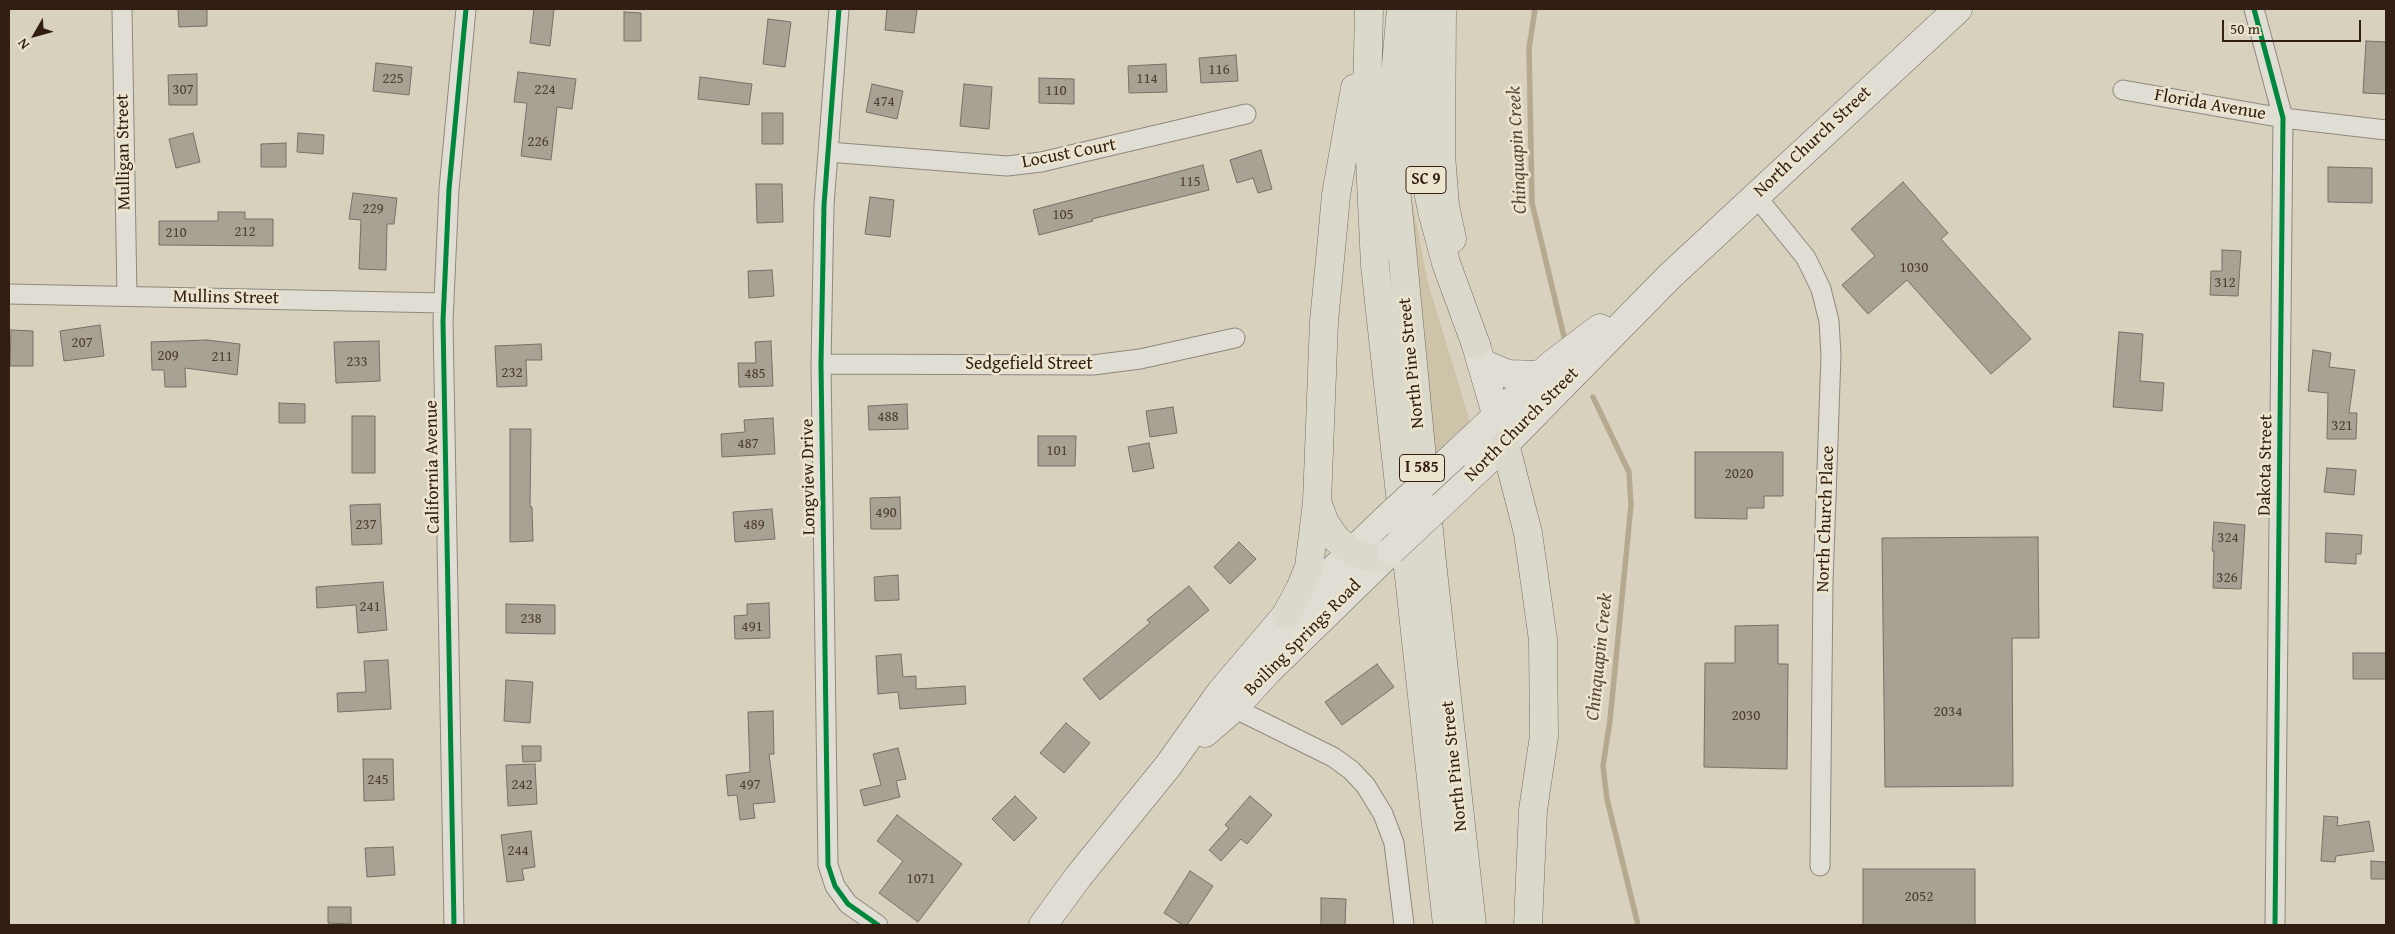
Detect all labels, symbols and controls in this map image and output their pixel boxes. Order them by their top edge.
north arrow [10,10,60,60]
scale bar [2225,10,2364,42]
text: 50 m [2230,18,2260,39]
text: N [12,34,34,54]
house number: 116 [1208,61,1230,79]
house number: 225 [382,70,404,88]
house number: 114 [1136,70,1158,88]
house number: 307 [172,81,194,99]
house number: 224 [534,81,556,99]
house number: 110 [1045,82,1067,100]
street label: North Church Street [1750,82,1876,202]
street label: Florida Avenue [2153,85,2267,125]
water label: Chinquapin Creek [1503,86,1533,214]
street label: Mulligan Street [112,93,136,211]
house number: 474 [873,93,895,111]
house number: 226 [527,133,549,151]
street label: Locust Court [1020,134,1118,174]
road number: SC 9 [1406,166,1446,194]
house number: 115 [1179,173,1201,191]
house number: 229 [362,200,384,218]
house number: 105 [1052,206,1074,224]
house number: 212 [234,223,256,241]
house number: 210 [165,224,187,242]
house number: 1030 [1900,259,1928,277]
house number: 312 [2214,274,2236,292]
street label: Mullins Street [173,286,279,310]
street label: North Pine Street [1394,296,1430,430]
house number: 207 [71,334,93,352]
house number: 209 [157,347,179,365]
house number: 211 [211,348,233,366]
house number: 233 [346,353,368,371]
street label: Sedgefield Street [965,353,1093,375]
street label: North Church Street [1460,363,1584,487]
house number: 232 [501,364,523,382]
house number: 485 [744,365,766,383]
street label: California Avenue [421,400,445,534]
house number: 488 [877,408,899,426]
street label: Dakota Street [2254,414,2278,516]
house number: 321 [2331,417,2353,435]
street label: Longview Drive [797,419,821,535]
house number: 487 [737,435,759,453]
house number: 101 [1046,442,1068,460]
street label: North Church Place [1813,445,1839,593]
road number: I 585 [1400,454,1444,482]
house number: 2020 [1725,465,1753,483]
house number: 490 [875,504,897,522]
house number: 237 [355,516,377,534]
house number: 489 [743,516,765,534]
house number: 324 [2217,529,2239,547]
house number: 326 [2216,569,2238,587]
street label: Boiling Springs Road [1240,575,1366,701]
water label: Chinquapin Creek [1582,592,1618,722]
house number: 241 [359,598,381,616]
house number: 238 [520,610,542,628]
house number: 491 [741,618,763,636]
street label: North Pine Street [1437,699,1473,833]
house number: 2034 [1934,703,1962,721]
house number: 2030 [1732,707,1760,725]
house number: 245 [367,771,389,789]
house number: 242 [511,776,533,794]
house number: 497 [739,776,761,794]
house number: 244 [507,842,529,860]
house number: 1071 [907,870,935,888]
house number: 2052 [1905,888,1933,906]

